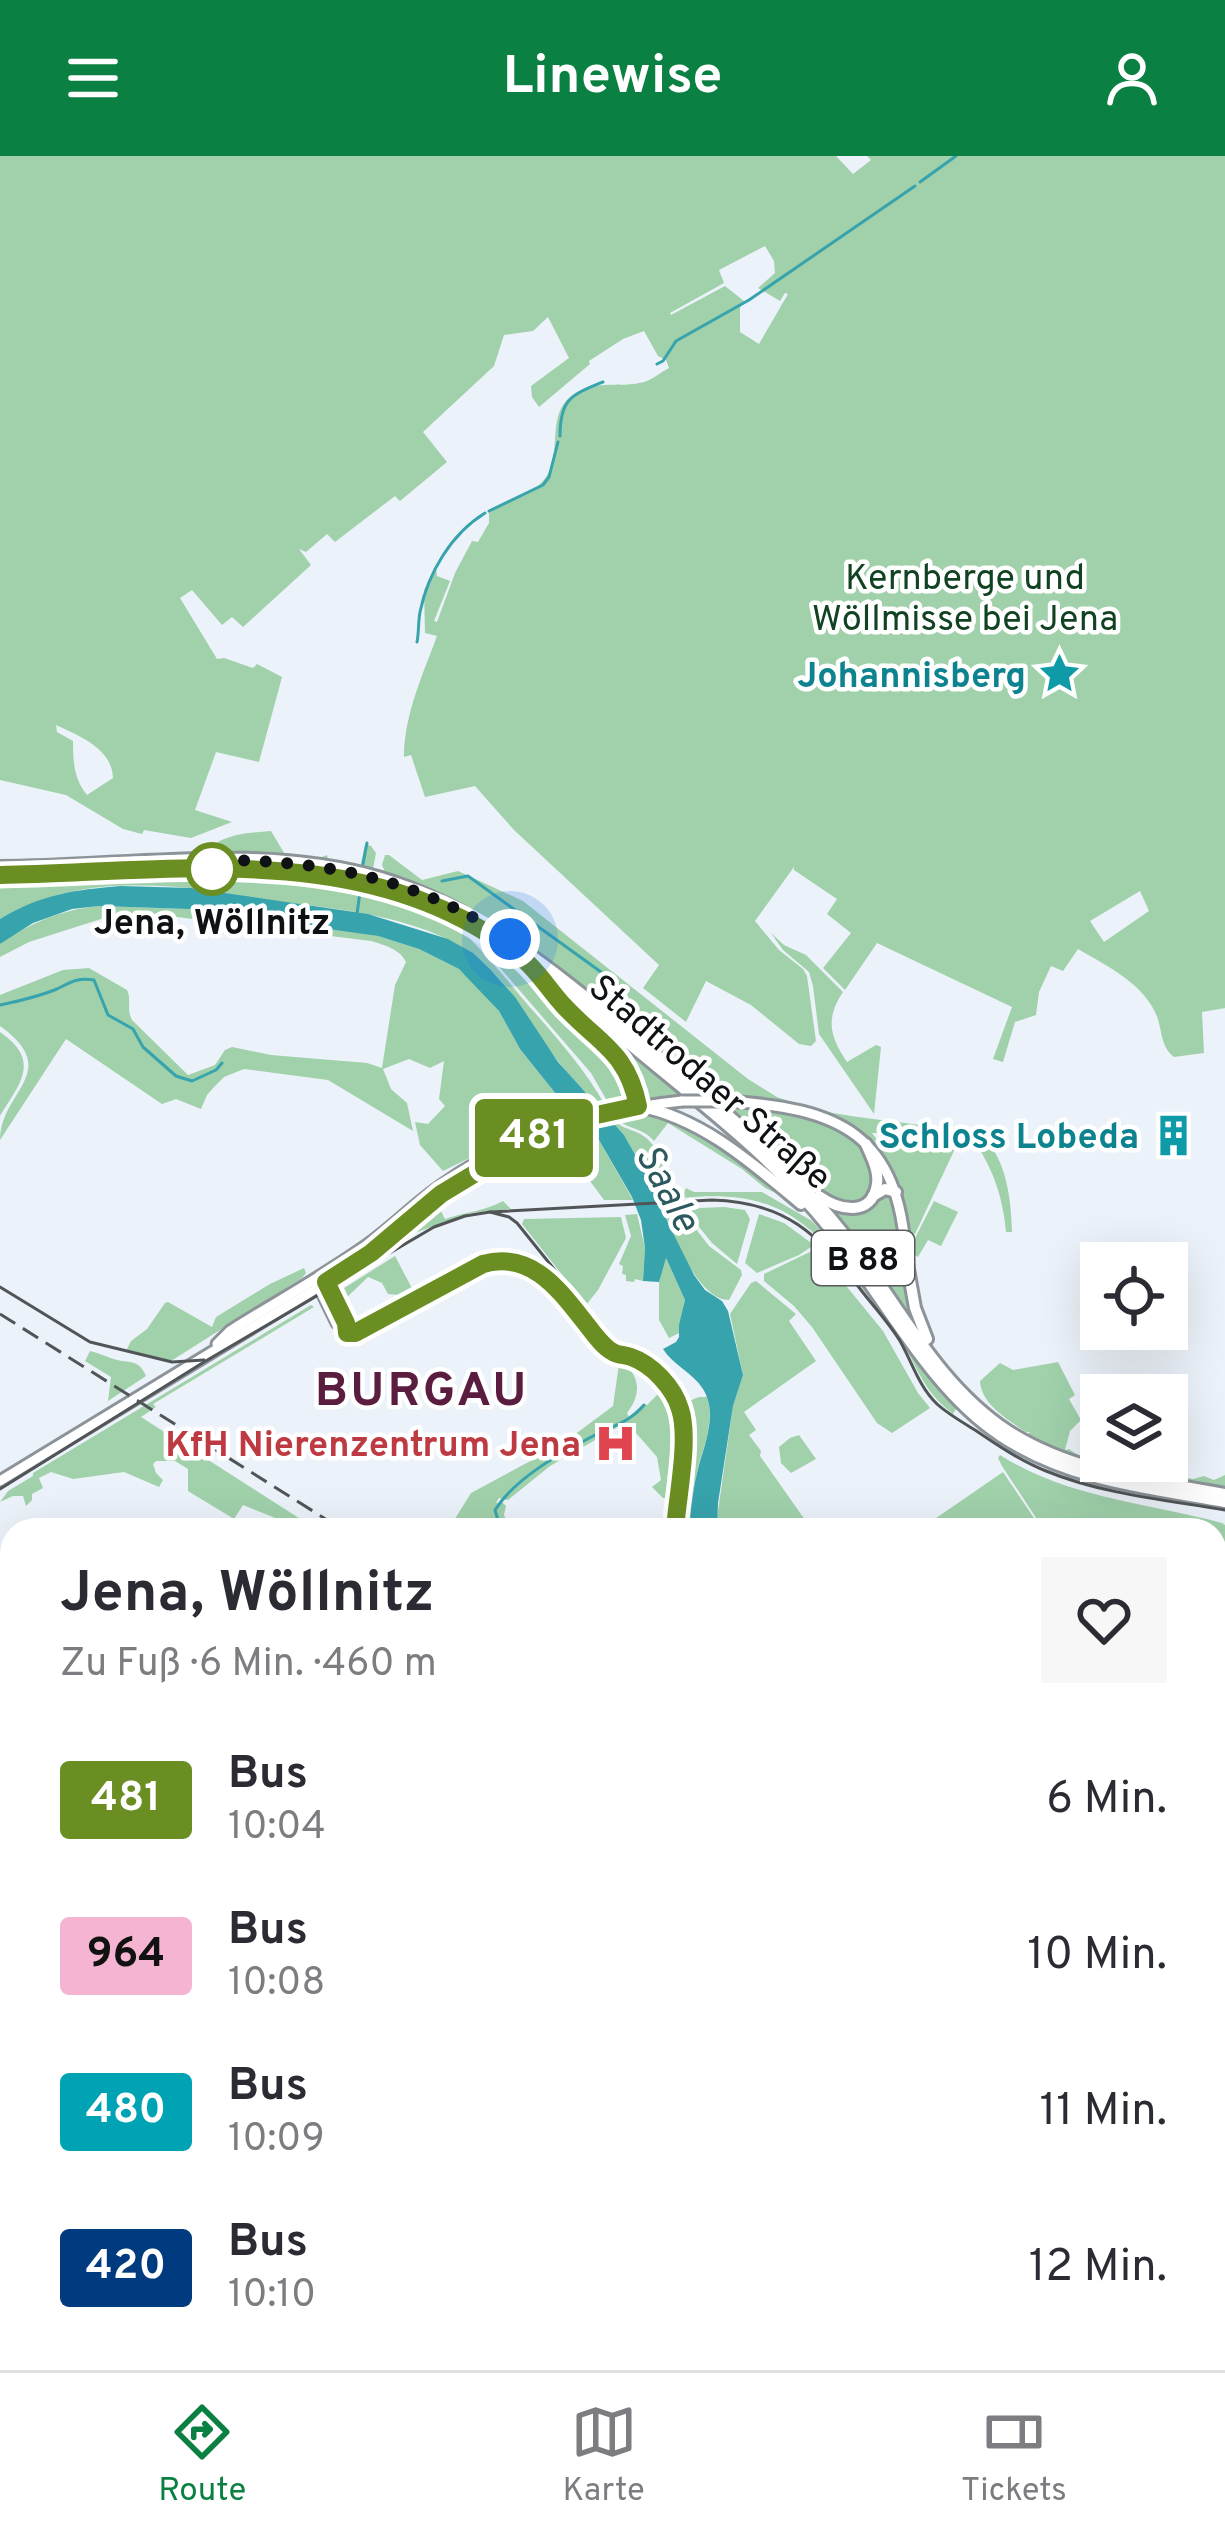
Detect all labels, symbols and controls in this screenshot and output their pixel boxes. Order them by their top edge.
text: Linewise [503,44,722,113]
icon: menu [60,45,126,111]
icon: person [1099,45,1165,111]
park label: Kernberge und Wöllmisse bei Jena [812,557,1118,644]
place icon: Johannisberg [1037,651,1083,697]
place label: Johannisberg [797,655,1026,701]
marker: Jena, Wöllnitz [187,844,237,894]
place label: Jena, Wöllnitz [94,902,330,948]
your location [480,909,540,969]
street label: Stadtrodaer Straße [578,966,839,1202]
line badge: 481 [465,1099,603,1177]
text: 481 [499,1111,569,1164]
building icon: Schloss Lobeda [1150,1112,1196,1158]
place label: Schloss Lobeda [878,1116,1139,1162]
water label: Saale [622,1137,709,1242]
road number: B 88 [812,1231,914,1285]
map controls [1080,1242,1188,1482]
button: locate [1080,1242,1188,1350]
district label: BURGAU [315,1363,529,1423]
button: layers [1080,1374,1188,1482]
hospital icon: KfH Nierenzentrum Jena [592,1420,638,1466]
place label: KfH Nierenzentrum Jena [165,1424,581,1470]
button: heart [1041,1557,1167,1683]
text: Jena, Wöllnitz [60,1560,435,1632]
text: Zu Fuß · 6 Min. · 460 m [60,1641,437,1690]
text: Bus [228,1747,308,1804]
text: 6 Min. [1046,1772,1167,1829]
text: 481 [91,1773,161,1826]
text: 10:04 [228,1804,326,1853]
text: Bus [228,1903,308,1960]
text: 10 Min. [1027,1928,1167,1985]
text: 964 [87,1929,165,1982]
text: 10:08 [228,1960,325,2009]
text: Bus [228,2059,308,2116]
text: 11 Min. [1039,2084,1167,2141]
text: 480 [86,2085,166,2138]
text: 10:09 [228,2116,325,2165]
text: Bus [228,2215,308,2272]
text: 12 Min. [1029,2240,1167,2297]
text: 420 [86,2241,166,2294]
text: 10:10 [228,2272,316,2321]
tab: Route [158,2399,246,2513]
tab: Karte [562,2399,645,2513]
tab: Tickets [961,2399,1067,2513]

